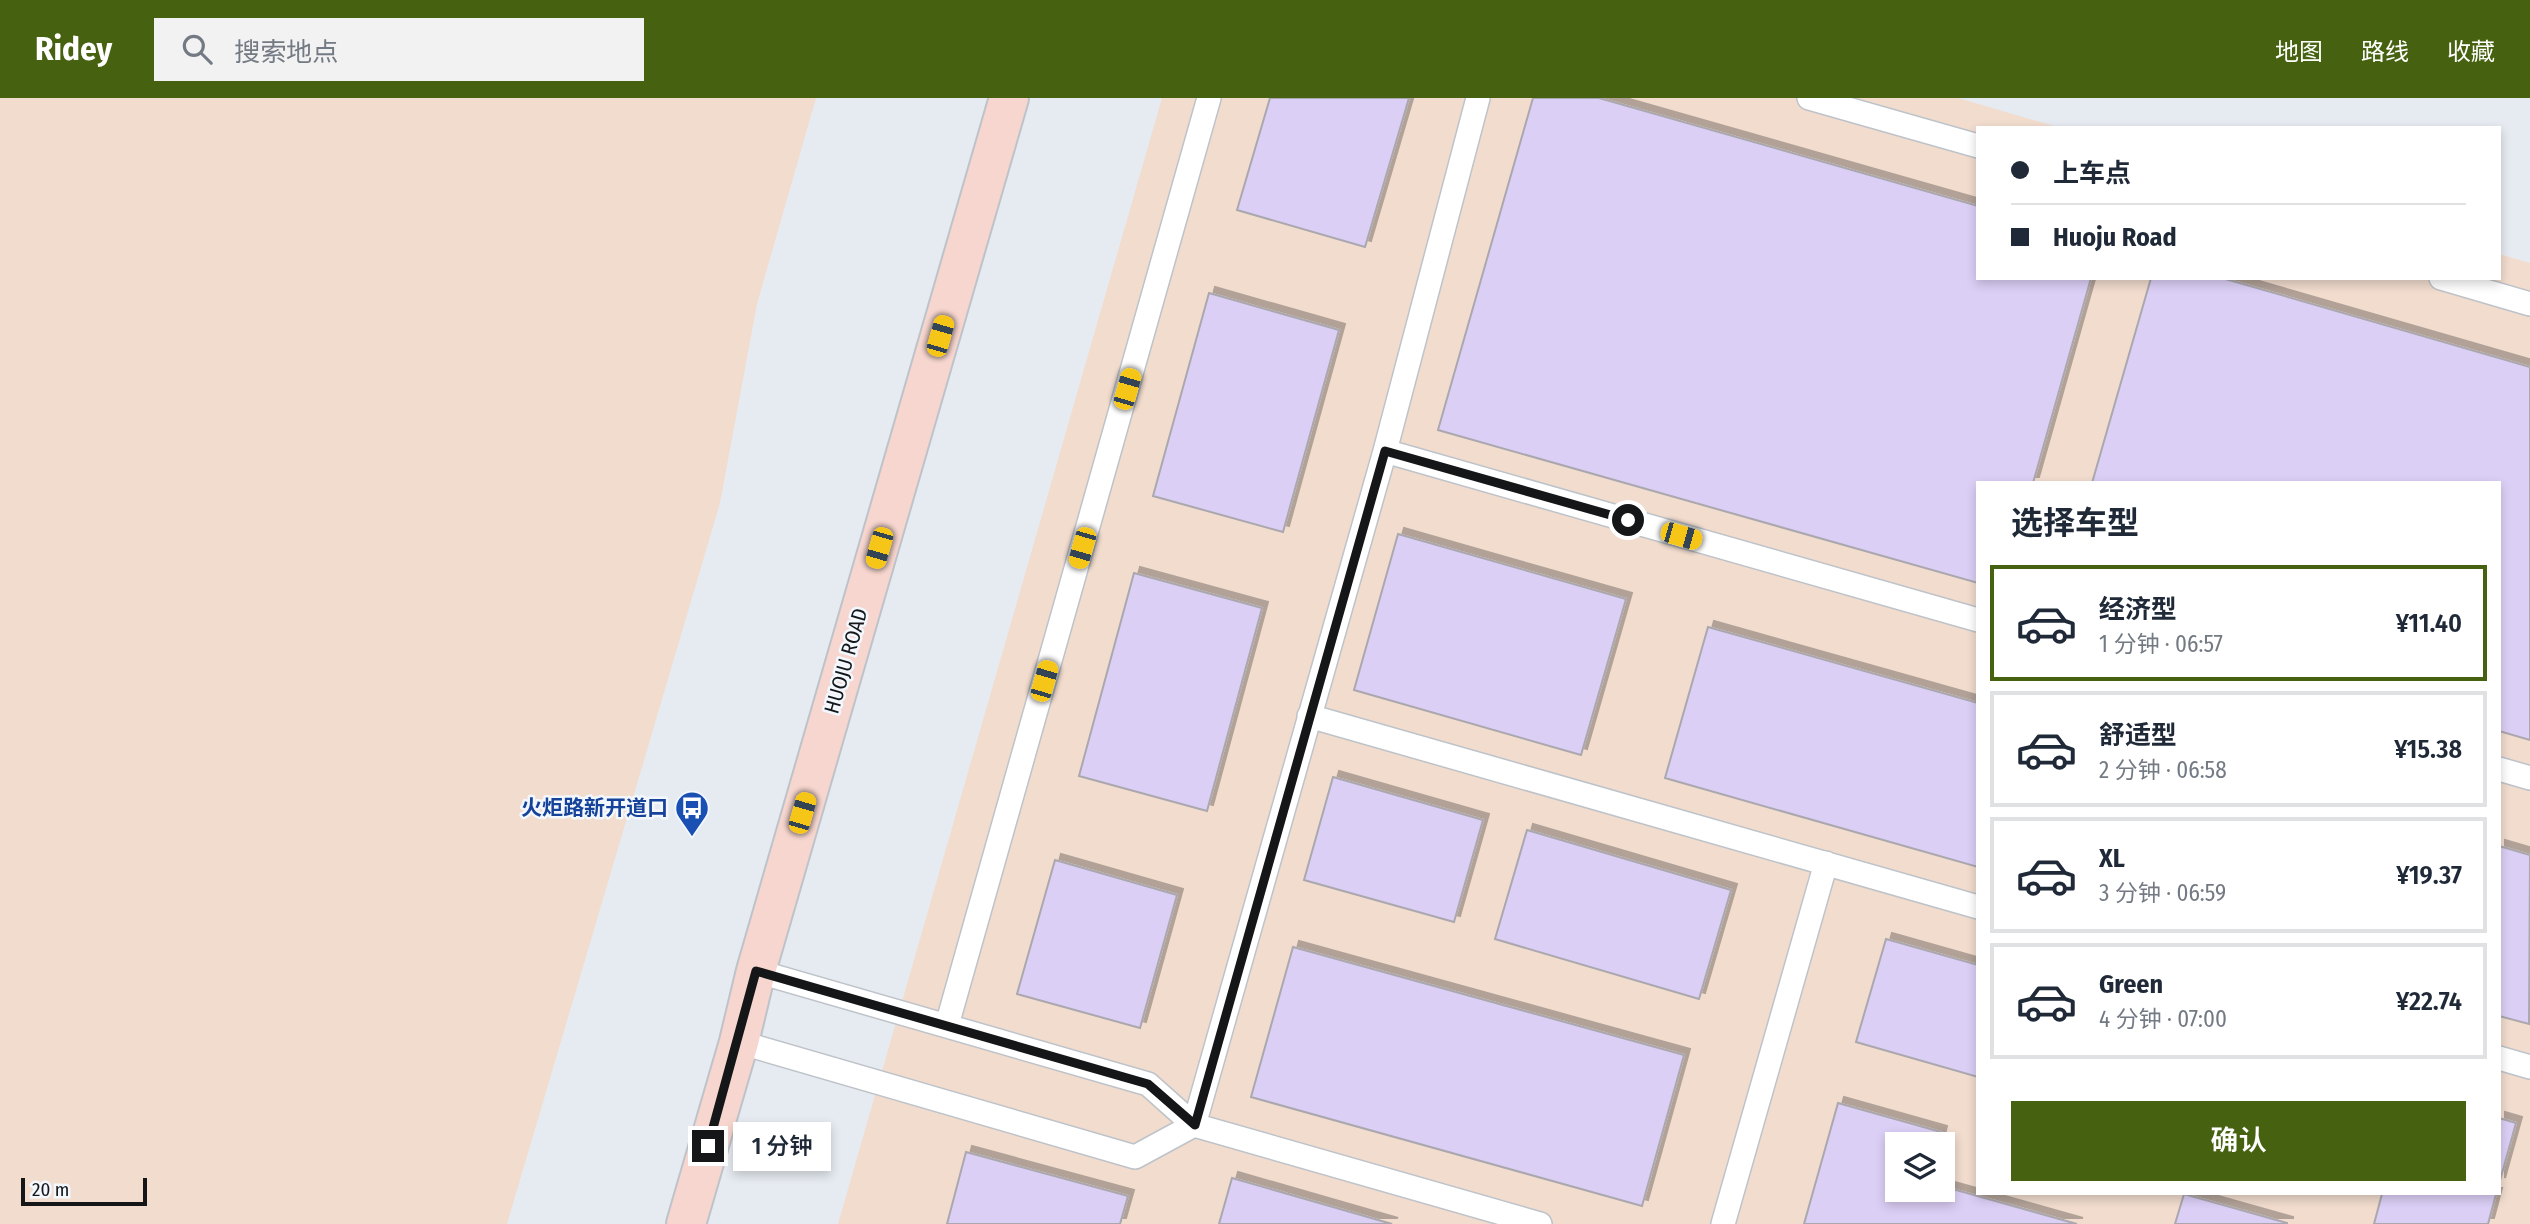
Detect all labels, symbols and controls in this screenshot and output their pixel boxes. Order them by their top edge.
search box [154,18,644,81]
text: Ridey [35,29,112,69]
icon: search [178,30,216,68]
text: 搜索地点 [234,37,338,68]
text: 地图 [2275,38,2323,66]
text: 路线 [2361,38,2409,66]
text: 收藏 [2447,38,2495,66]
text: 上车点 [2053,158,2131,189]
text: Huoju Road [2053,222,2177,253]
car [925,313,956,359]
car [1112,366,1143,412]
route start [1612,504,1644,536]
text: 选择车型 [2011,504,2139,542]
car [1658,520,1705,552]
car [864,525,895,571]
car [1067,525,1098,571]
icon: car [2015,592,2078,655]
text: 经济型 [2099,594,2177,625]
street label: HUOJU ROAD [819,605,873,717]
text: ¥11.40 [2396,608,2462,639]
text: 1 分钟 · 06:57 [2099,630,2223,658]
car [1029,658,1060,704]
icon: car [2015,718,2078,781]
text: 舒适型 [2099,720,2177,751]
text: ¥15.38 [2394,734,2462,765]
text: 2 分钟 · 06:58 [2099,756,2227,784]
bus stop icon: 火炬路新开道口 [673,789,711,838]
car [787,790,818,836]
place label: 火炬路新开道口 [521,795,668,821]
text: XL [2099,843,2125,874]
icon: car [2015,844,2078,907]
text: ¥19.37 [2396,860,2462,891]
text: 3 分钟 · 06:59 [2099,879,2226,907]
text: Green [2099,969,2163,1000]
icon: car [2015,970,2078,1033]
text: ¥22.74 [2396,986,2462,1017]
text: 4 分钟 · 07:00 [2099,1005,2227,1033]
button: 确认 [2011,1101,2466,1181]
callout: 1 分钟 [732,1122,830,1170]
route end [692,1130,724,1162]
text: 1 分钟 [752,1132,812,1160]
map controls [1885,1132,1955,1202]
button: layers [1885,1132,1955,1202]
scale bar [21,1175,147,1207]
text: 20 m [32,1178,69,1201]

